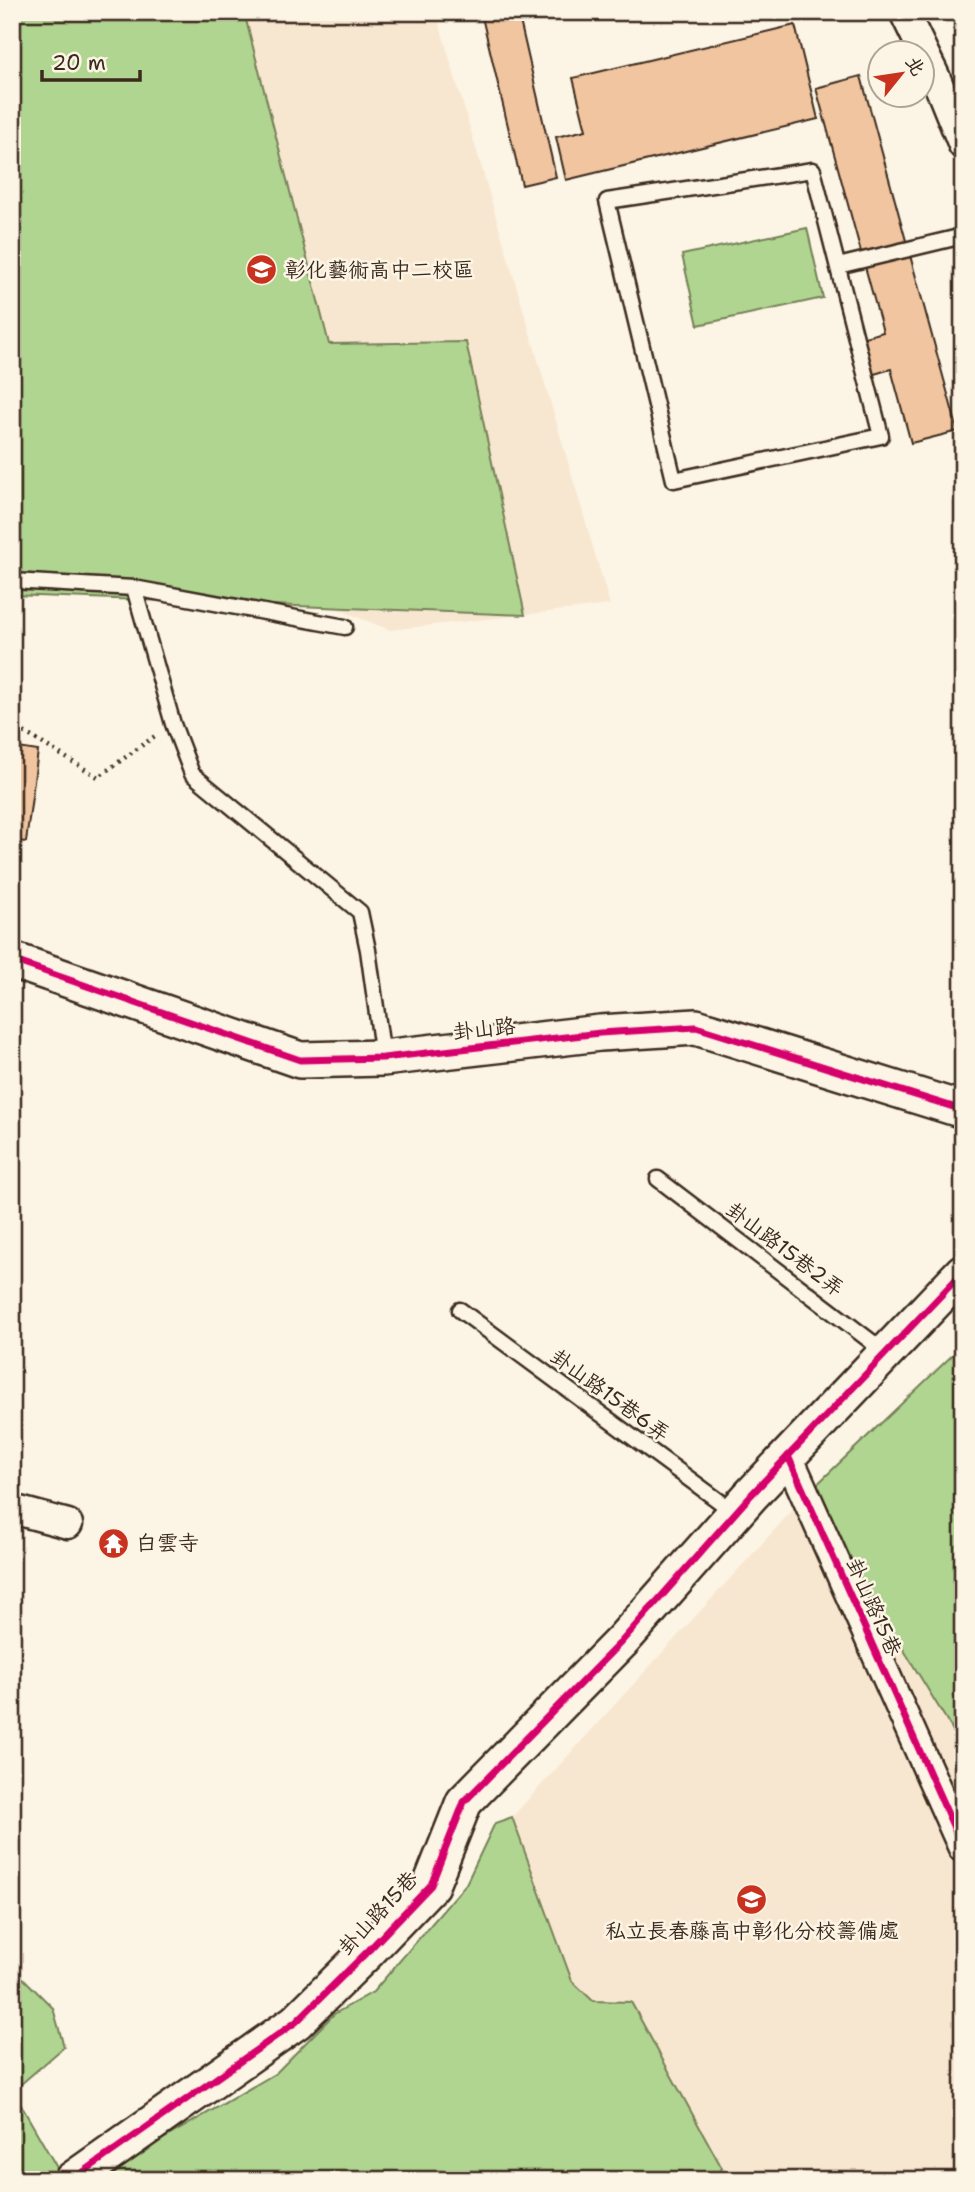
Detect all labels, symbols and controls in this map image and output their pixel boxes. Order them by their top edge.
scale bar [42,38,140,82]
north arrow [866,38,936,108]
text: 20 m [52,49,106,77]
text: 北 [900,51,931,80]
school or university icon: 彰化藝術高中二校區 [245,253,279,287]
place label: 彰化藝術高中二校區 [285,256,474,284]
street label: 卦山路 [451,1012,517,1046]
street label: 卦山路15巷2弄 [720,1195,850,1303]
street label: 卦山路15巷6弄 [545,1342,675,1448]
temple icon: 白雲寺 [96,1526,130,1560]
place label: 白雲寺 [136,1529,199,1557]
street label: 卦山路15巷 [840,1553,908,1661]
street label: 卦山路15巷 [332,1865,424,1961]
school or university icon: 私立長春藤高中彰化分校籌備處 [735,1882,769,1916]
place label: 私立長春藤高中彰化分校籌備處 [605,1917,899,1945]

